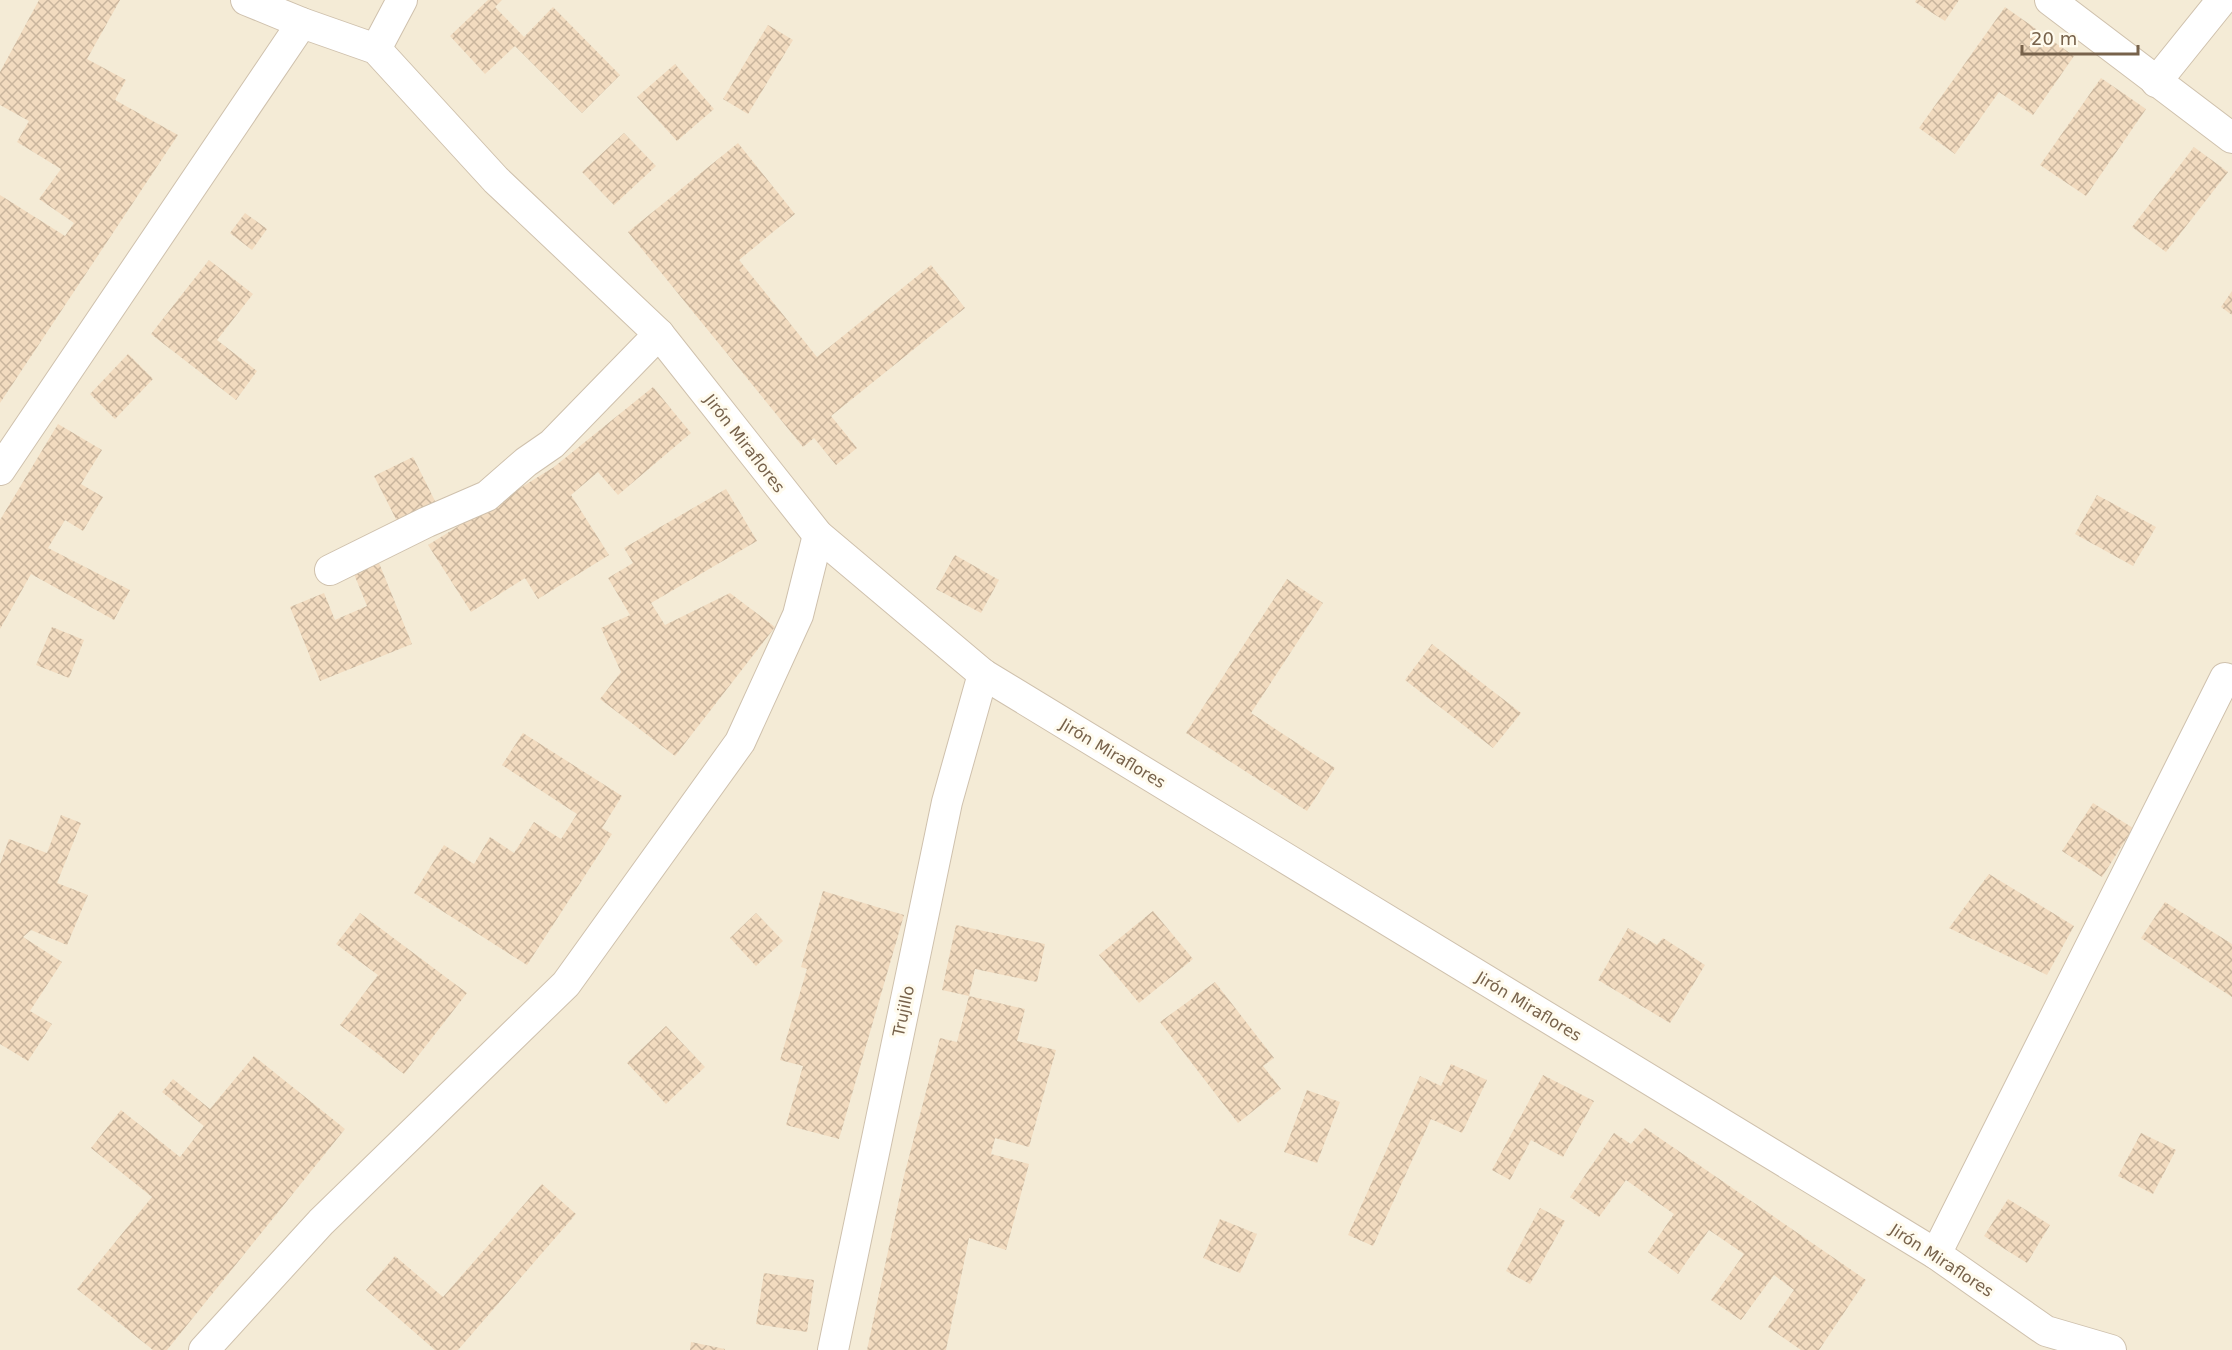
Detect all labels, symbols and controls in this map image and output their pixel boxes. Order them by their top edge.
scale bar [2022,18,2138,56]
text: 20 m [2031,28,2077,49]
street label: Jirón Miraflores [700,390,789,496]
street label: Jirón Miraflores [1056,714,1169,792]
street label: Jirón Miraflores [1472,967,1585,1045]
street label: Trujillo [889,984,918,1039]
street label: Jirón Miraflores [1886,1219,1997,1301]

